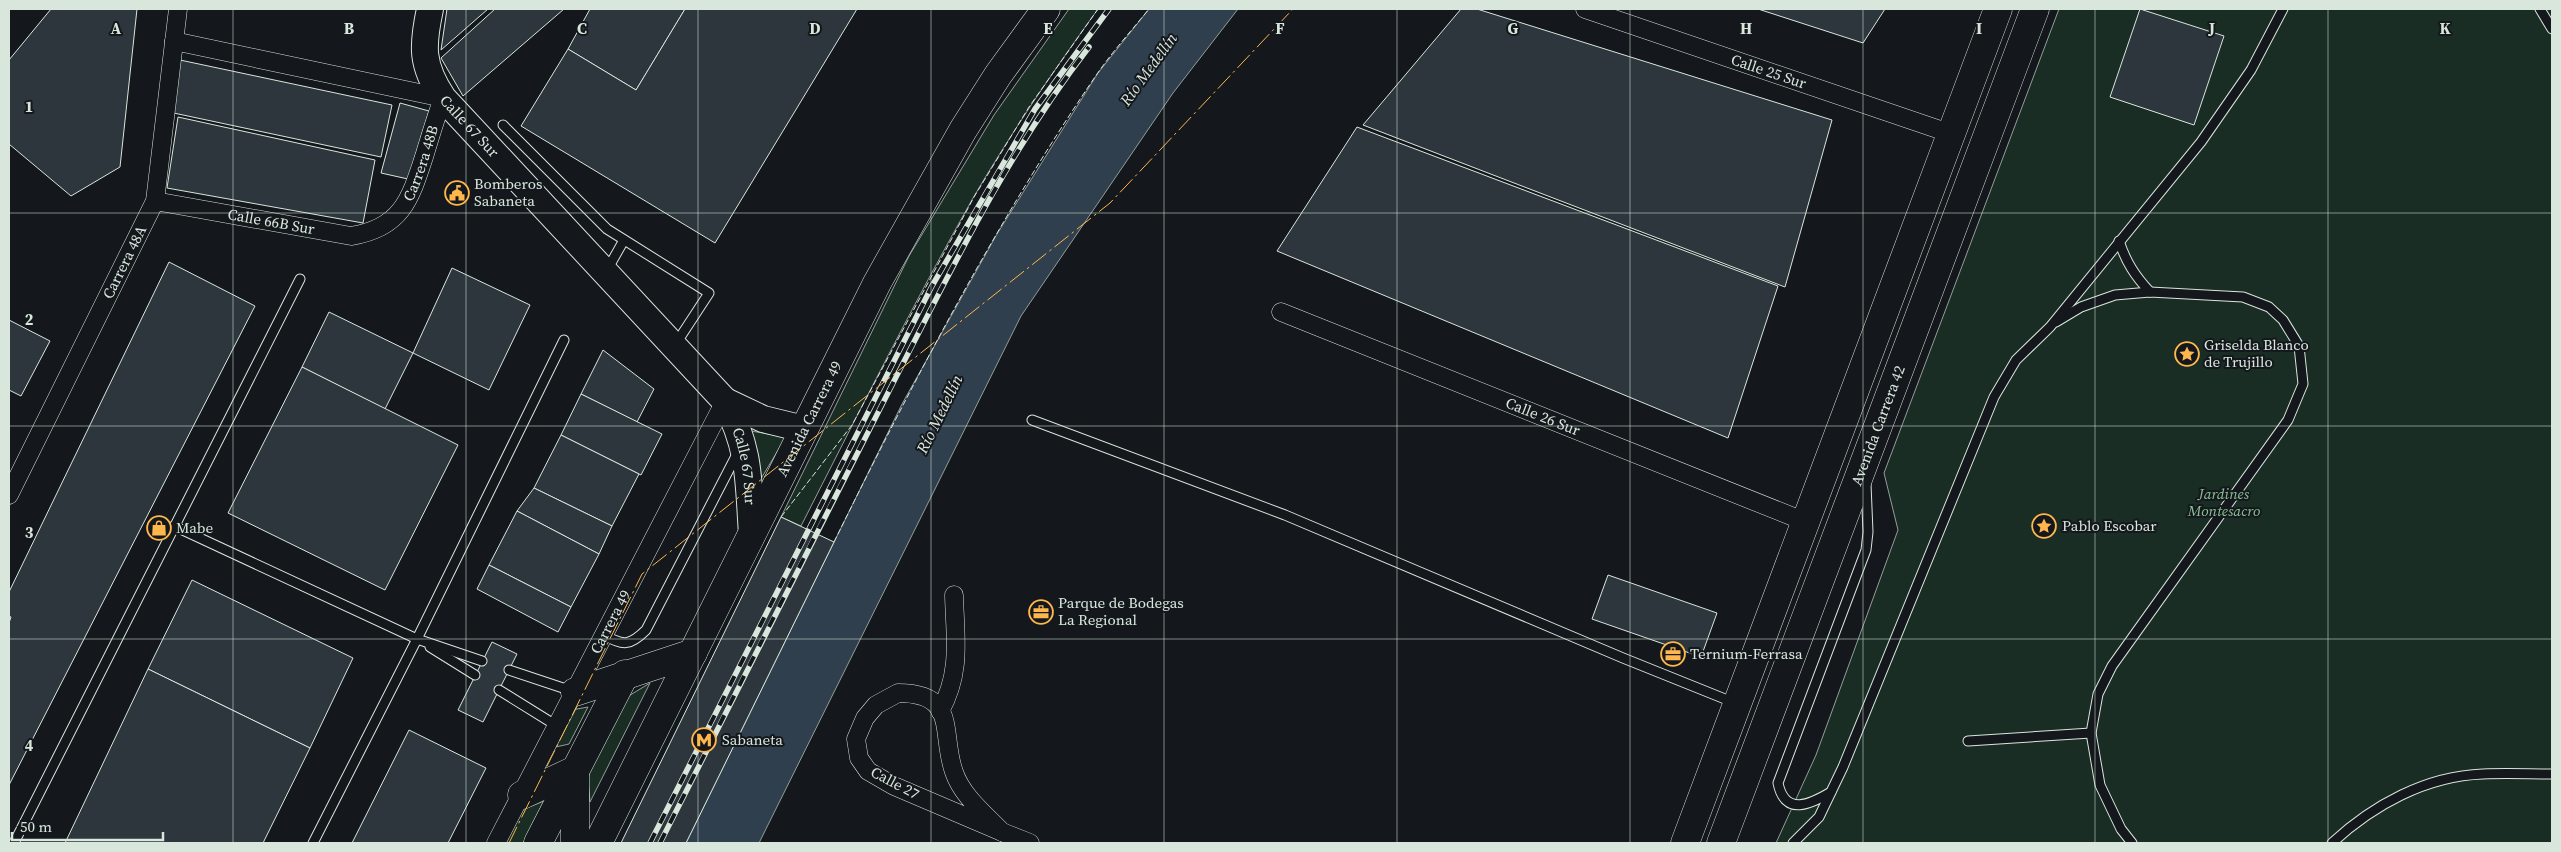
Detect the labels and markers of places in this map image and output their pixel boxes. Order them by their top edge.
place label: Bomberos Sabaneta [474,173,542,211]
public building icon: Bomberos Sabaneta [444,180,470,206]
place label: Griselda Blanco de Trujillo [2204,334,2309,372]
place icon: Griselda Blanco de Trujillo [2174,341,2200,367]
place icon: Pablo Escobar [2031,513,2057,539]
shop icon: Mabe [146,515,172,541]
place label: Pablo Escobar [2062,515,2157,536]
place label: Mabe [176,517,214,538]
place label: Parque de Bodegas La Regional [1058,592,1184,630]
office icon: Parque de Bodegas La Regional [1028,599,1054,625]
office icon: Ternium-Ferrasa [1660,641,1686,667]
place label: Ternium-Ferrasa [1690,643,1803,664]
metro station icon: Sabaneta [691,727,717,753]
place label: Sabaneta [722,729,783,750]

